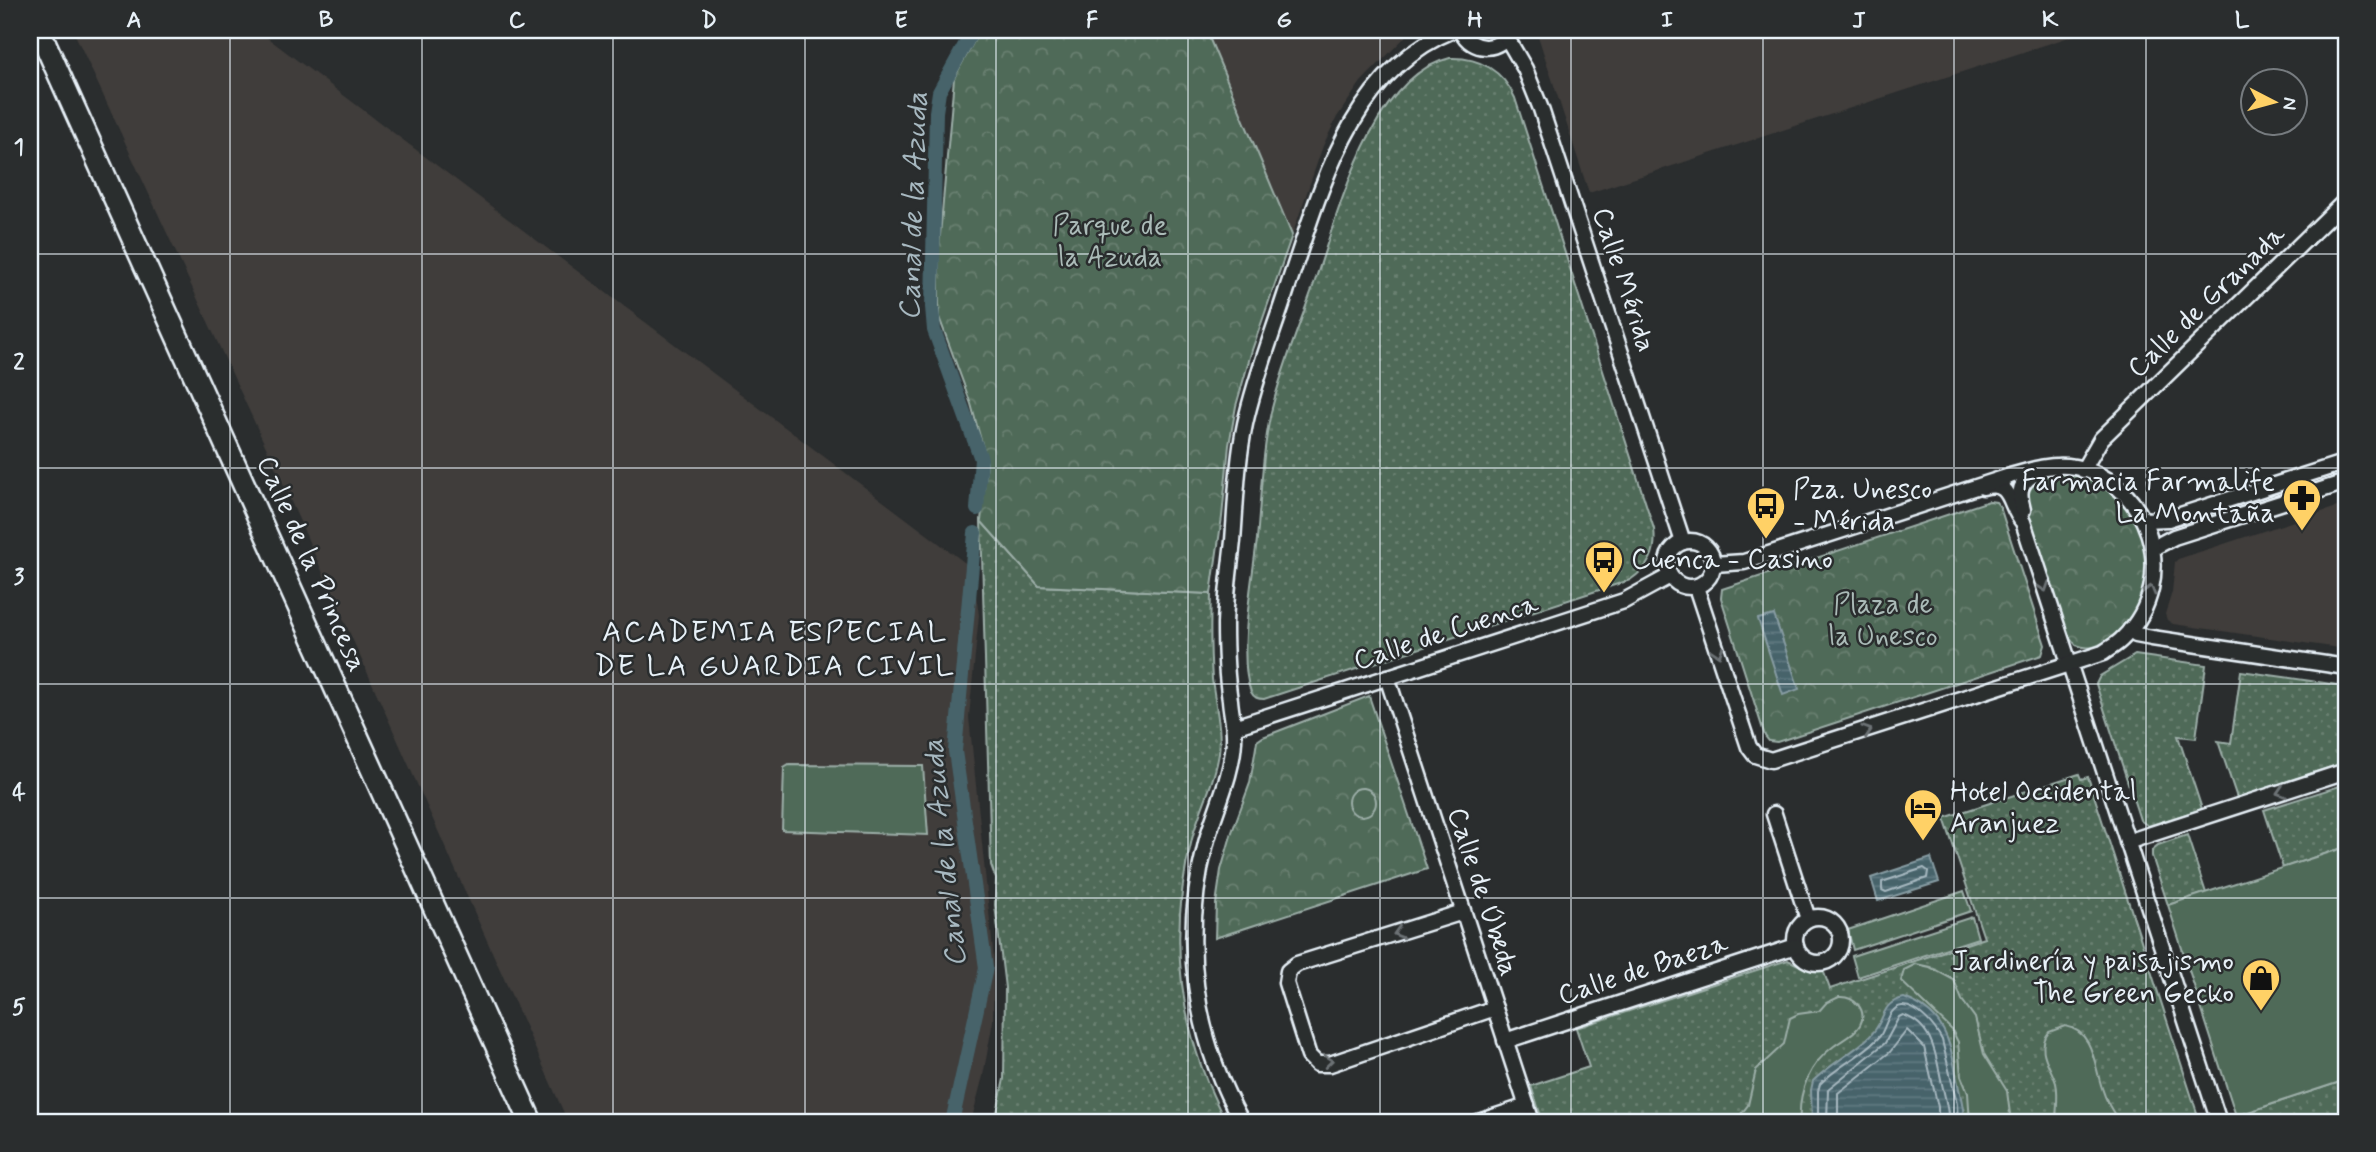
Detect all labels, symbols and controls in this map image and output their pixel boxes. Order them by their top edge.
text: A [126,6,142,36]
text: B [319,6,334,36]
text: C [509,6,526,36]
text: D [701,6,717,36]
text: E [894,6,908,36]
text: F [1086,6,1098,36]
text: G [1276,6,1292,36]
text: H [1467,6,1483,36]
text: I [1661,6,1673,36]
text: J [1852,6,1866,36]
text: K [2042,6,2059,36]
text: L [2235,6,2250,36]
north arrow [2240,66,2310,136]
water label: Canal de la Azuda [891,91,937,321]
text: N [2276,96,2303,111]
text: 1 [14,133,24,163]
street label: Calle Mérida [1582,203,1664,357]
park label: Parque de la Azuda [1053,208,1167,277]
street label: Calle de Granada [2120,217,2294,387]
text: 2 [13,348,25,378]
street label: Calle de la Princesa [247,450,375,678]
place label: Farmacia Farmalife La Montaña [2021,464,2275,533]
place label: Pza. Unesco - Mérida [1793,472,1932,541]
pharmacy icon: Farmacia Farmalife La Montaña [2281,477,2323,532]
bus stop icon: Pza. Unesco - Mérida [1745,485,1787,540]
bus stop icon: Cuenca - Casino [1583,539,1625,594]
place label: Cuenca - Casino [1631,542,1833,579]
text: 3 [14,563,25,593]
one-way arrow [2036,580,2050,592]
one-way arrow [2142,584,2157,596]
street label: Calle de Cuenca [1349,586,1543,680]
park label: Plaza de la Unesco [1828,587,1938,656]
district label: ACADEMIA ESPECIAL DE LA GUARDIA CIVIL [594,613,956,686]
one-way arrow [1710,645,1724,657]
one-way arrow [1861,724,1873,739]
water label: Canal de la Azuda [914,737,976,969]
place label: Hotel Occidental Aranjuez [1950,774,2137,843]
text: 4 [12,778,26,808]
one-way arrow [2276,784,2288,799]
hotel icon: Hotel Occidental Aranjuez [1902,787,1944,842]
street label: Calle de Úbeda [1437,803,1527,981]
one-way arrow [1392,925,1404,939]
street label: Calle de Baeza [1553,925,1733,1015]
place label: Jardinería y paisajismo The Green Gecko [1952,944,2234,1013]
shop icon: Jardinería y paisajismo The Green Gecko [2240,957,2282,1012]
text: 5 [12,993,26,1023]
one-way arrow [1322,1054,1334,1069]

